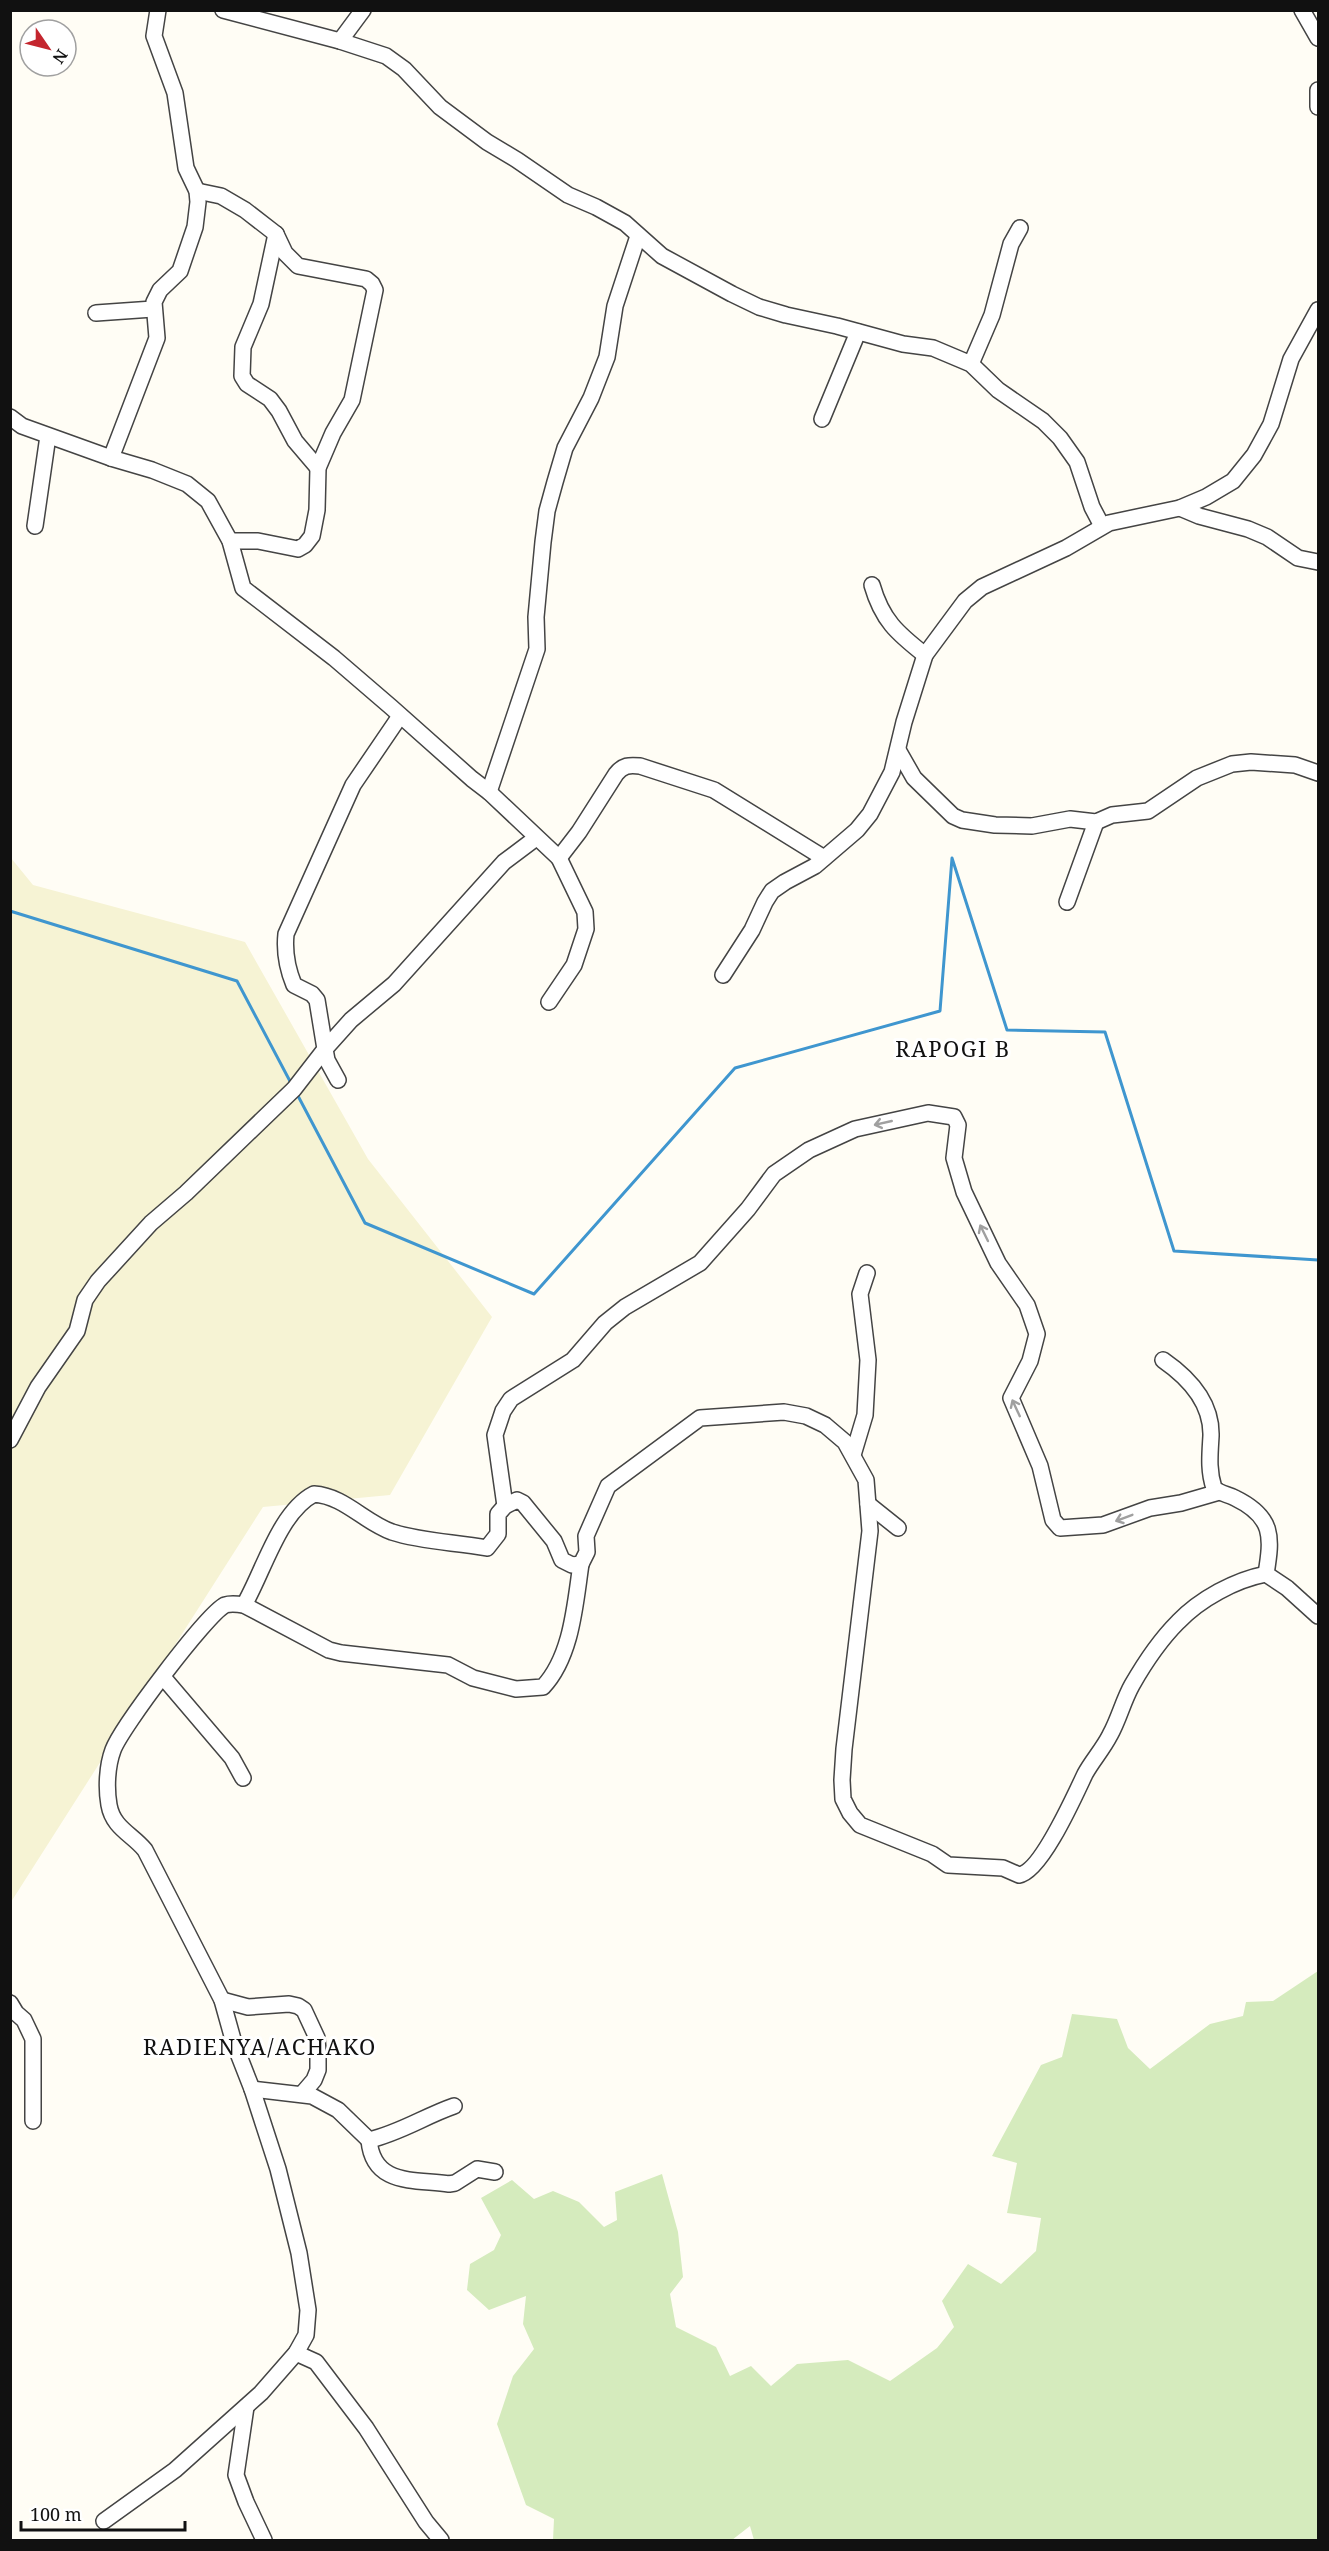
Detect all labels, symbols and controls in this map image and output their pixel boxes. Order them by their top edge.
north arrow [18,18,78,78]
text: N [47,45,73,68]
district label: RAPOGI B [895,1033,1011,1063]
one-way arrow [874,1118,894,1129]
one-way arrow [977,1225,989,1243]
one-way arrow [1009,1399,1021,1417]
one-way arrow [1116,1513,1134,1524]
district label: RADIENYA/ACHAKO [143,2031,377,2061]
scale bar [21,2494,184,2532]
text: 100 m [30,2502,82,2526]

